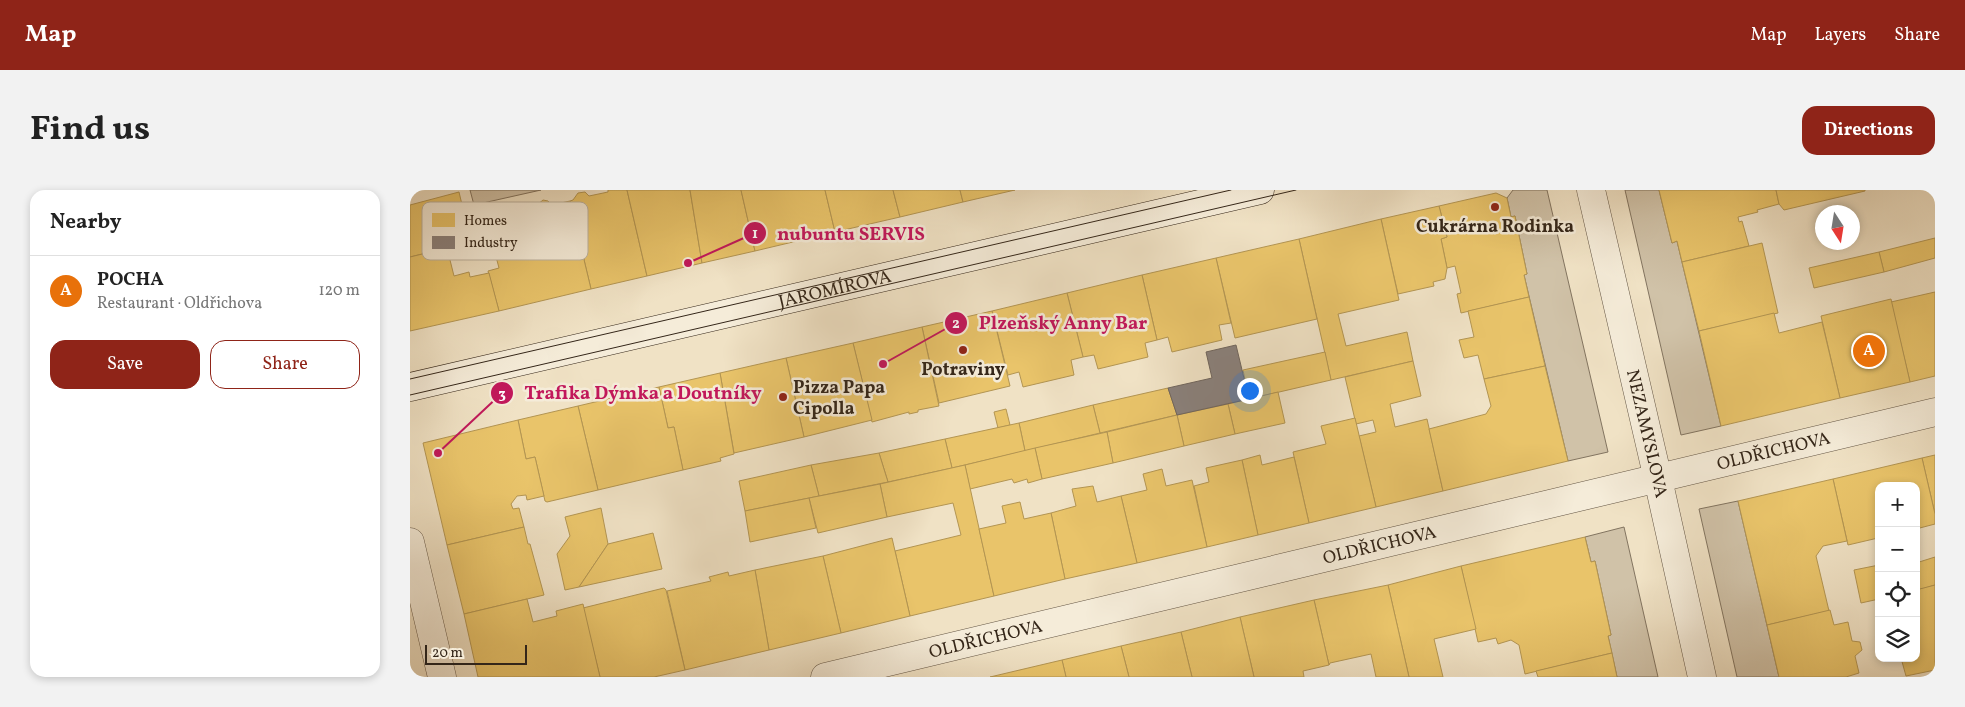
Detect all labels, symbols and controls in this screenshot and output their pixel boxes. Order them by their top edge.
text: Map [25,18,76,52]
text: Map [1750,23,1786,48]
text: Layers [1814,23,1866,48]
text: Share [1894,23,1940,48]
text: Find us [30,106,150,154]
button: Directions [1802,106,1935,155]
marker: Cukrárna Rodinka [1489,201,1501,213]
legend [422,202,588,260]
north arrow [1815,205,1860,250]
text: Nearby [50,208,121,237]
text: Homes [464,212,507,231]
place label: Cukrárna Rodinka [1416,215,1574,240]
callout: nubuntu SERVIS [743,216,935,250]
text: nubuntu SERVIS [777,222,925,248]
text: 1 [752,224,758,245]
text: Industry [464,234,518,253]
street label: JAROMÍROVA [776,265,894,315]
text: POCHA [97,267,164,293]
text: A [60,280,72,302]
text: 120 m [318,280,360,302]
text: Restaurant · Oldřichova [97,293,262,315]
callout: Plzeňský Anny Bar [943,306,1157,340]
text: Plzeňský Anny Bar [979,311,1147,337]
text: 2 [952,314,960,335]
pin: A [1853,332,1885,370]
button: Save [50,340,200,389]
button: Share [210,340,360,389]
marker: Potraviny [957,344,969,356]
place label: Potraviny [921,358,1005,383]
street label: NEZAMYSLOVA [1619,367,1673,501]
callout: Trafika Dýmka a Doutníky [489,376,771,410]
place label: Pizza Papa Cipolla [793,376,885,422]
your location [1237,378,1263,404]
text: Trafika Dýmka a Doutníky [524,381,762,407]
text: 3 [498,384,506,405]
marker: Pizza Papa Cipolla [777,391,789,403]
street label: OLDŘICHOVA [1714,426,1833,478]
map controls [1875,482,1920,662]
button: + [1875,482,1920,527]
street label: OLDŘICHOVA [1321,520,1439,572]
button: − [1875,527,1920,572]
button: locate [1875,572,1920,617]
street label: OLDŘICHOVA [927,614,1045,666]
button: layers [1875,617,1920,662]
scale bar [425,642,528,665]
text: 20 m [432,644,463,663]

